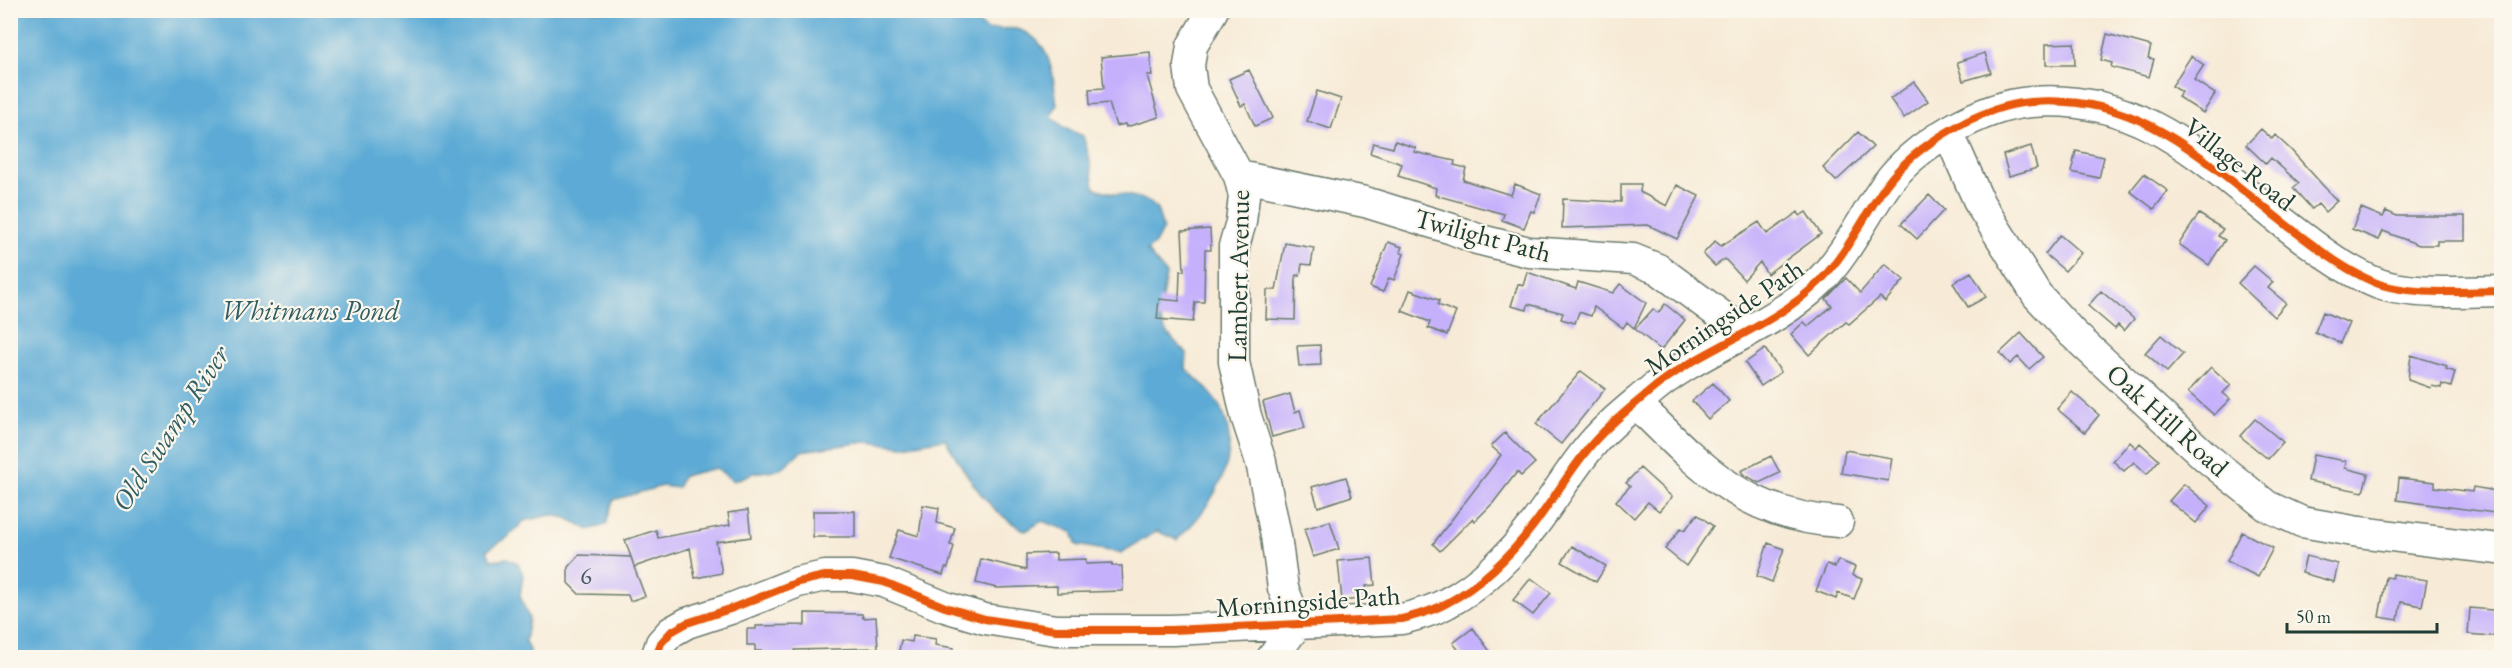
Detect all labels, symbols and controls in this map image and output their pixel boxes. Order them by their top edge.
street label: Village Road [2177,110,2303,219]
street label: Lambert Avenue [1219,190,1257,362]
street label: Twilight Path [1411,200,1555,270]
street label: Morningside Path [1638,251,1810,383]
water label: Whitmans Pond [220,292,400,328]
water label: Old Swamp River [103,337,238,518]
street label: Oak Hill Road [2100,356,2237,484]
house number: 6 [580,560,592,591]
street label: Morningside Path [1215,577,1401,625]
scale bar [2287,596,2437,634]
text: 50 m [2296,605,2331,628]

